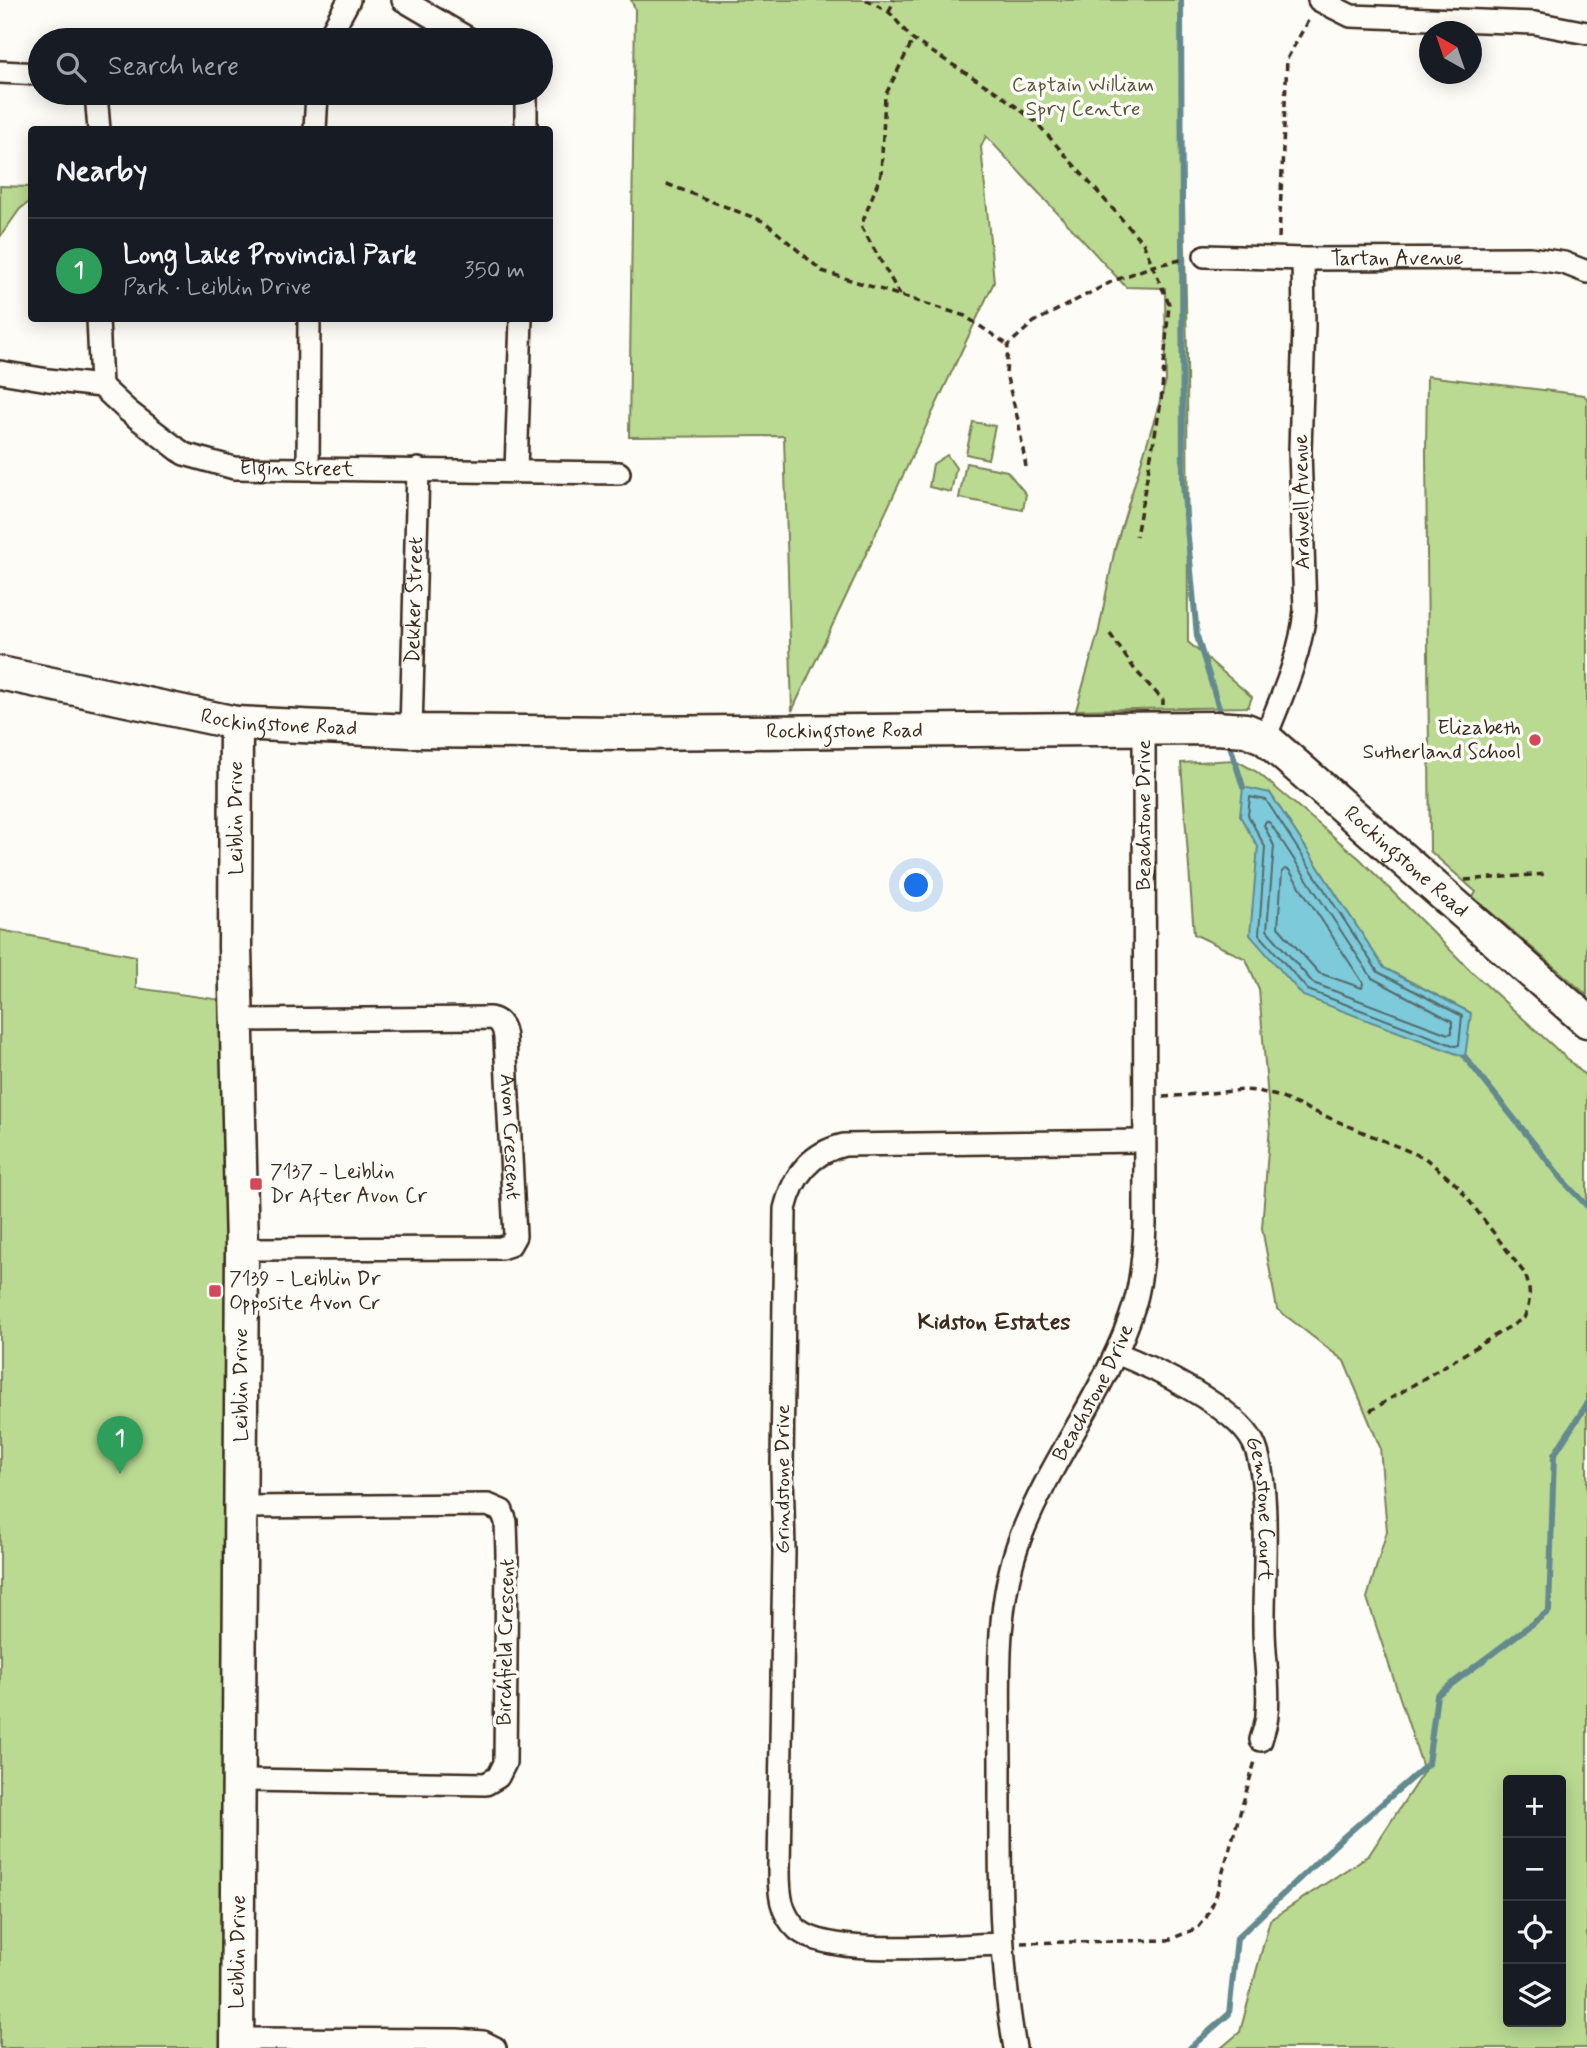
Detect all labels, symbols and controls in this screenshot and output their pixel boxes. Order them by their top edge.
north arrow [1419,21,1482,84]
search box [28,28,553,105]
icon: search [52,48,90,86]
text: Search here [108,50,239,84]
park label: Captain William Spry Centre [1012,71,1154,123]
text: Nearby [56,152,147,191]
text: Long Lake Provincial Park [123,239,416,273]
street label: Tartan Avenue [1330,244,1464,273]
text: 1 [74,256,84,286]
text: 350 m [464,256,525,286]
text: Park · Leiblin Drive [123,273,311,303]
street label: Ardwell Avenue [1287,434,1317,570]
street label: Elgin Street [239,454,355,484]
street label: Dekker Street [399,536,430,664]
street label: Rockingstone Road [198,702,358,743]
place label: Elizabeth Sutherland School [1363,714,1521,766]
street label: Rockingstone Road [766,716,923,747]
marker: Elizabeth Sutherland School [1527,732,1543,748]
street label: Beachstone Drive [1130,740,1158,891]
street label: Leiblin Drive [222,761,250,875]
street label: Rockingstone Road [1338,800,1474,924]
your location [899,868,933,902]
street label: Avon Crescent [493,1073,527,1201]
place label: 7137 - Leiblin Dr After Avon Cr [270,1158,427,1210]
marker: 7137 - Leiblin Dr After Avon Cr [248,1176,264,1192]
place label: 7139 - Leiblin Dr Opposite Avon Cr [229,1265,381,1317]
marker: 7139 - Leiblin Dr Opposite Avon Cr [207,1283,223,1299]
district label: Kidston Estates [917,1308,1071,1338]
street label: Beachstone Drive [1046,1320,1140,1466]
street label: Leiblin Drive [227,1328,255,1442]
street label: Grindstone Drive [769,1404,797,1554]
pin: 1 [97,1416,143,1474]
street label: Gemstone Court [1238,1431,1279,1582]
street label: Birchfield Crescent [491,1558,521,1726]
map controls [1503,1775,1566,2027]
button: + [1503,1775,1566,1838]
button: − [1503,1838,1566,1901]
street label: Leiblin Drive [223,1895,253,2009]
button: locate [1503,1901,1566,1964]
button: layers [1503,1964,1566,2027]

